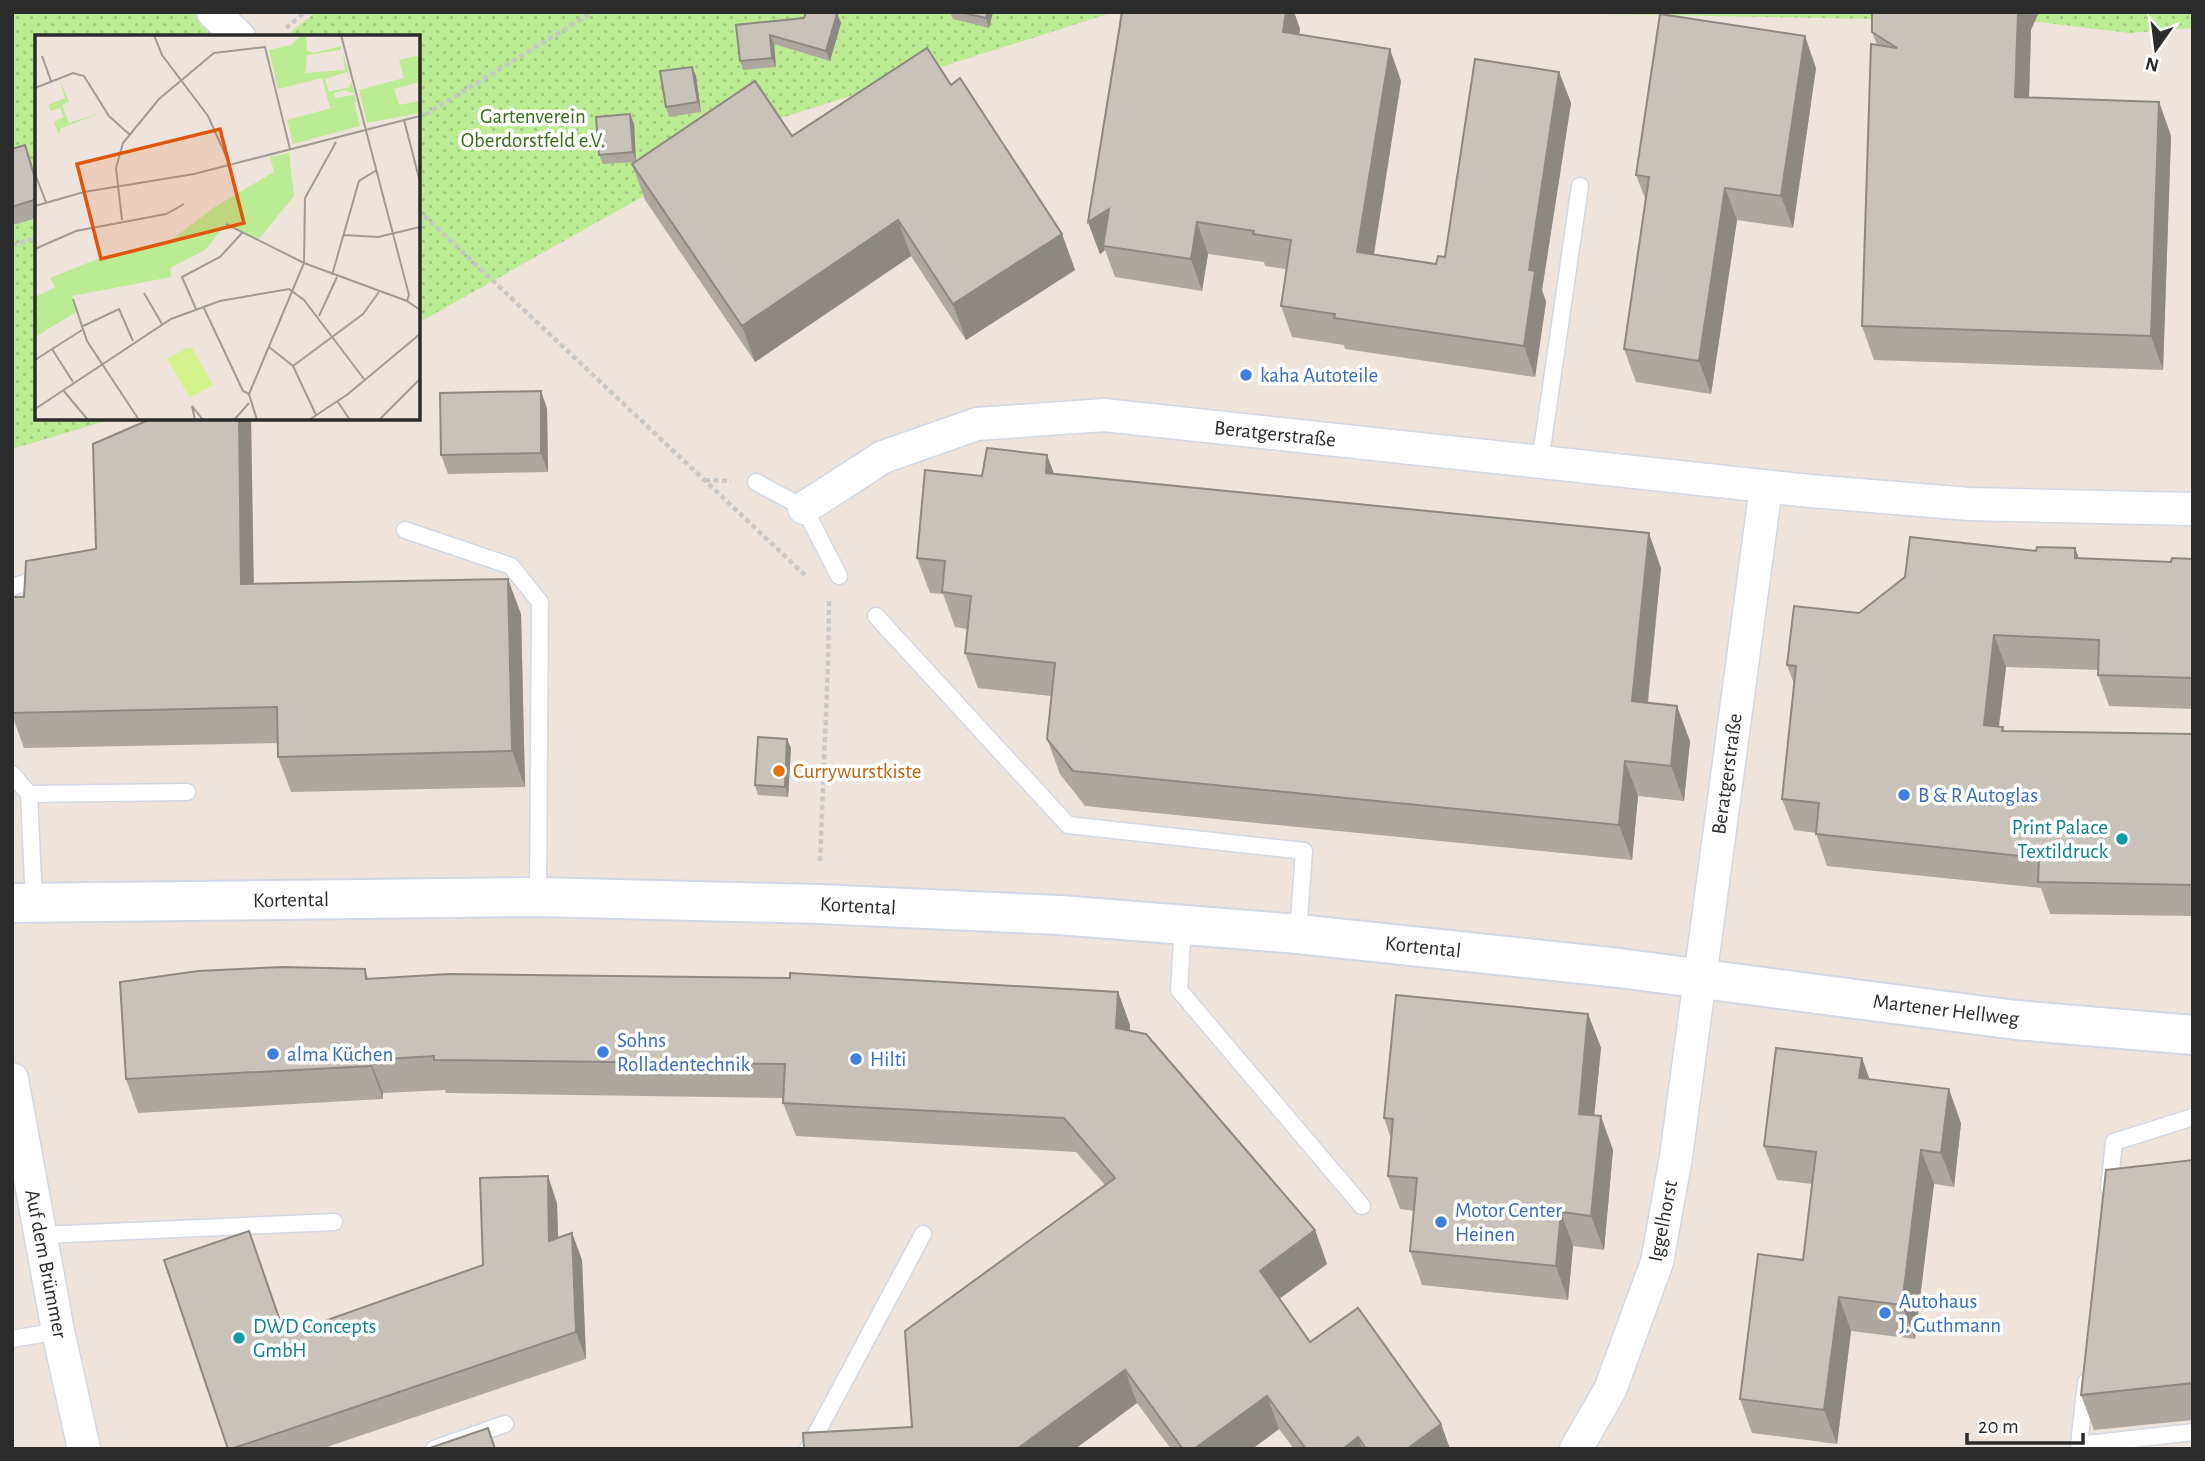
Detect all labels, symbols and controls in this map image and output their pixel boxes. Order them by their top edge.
north arrow [2121,14,2191,84]
inset map [35,35,420,420]
text: N [2144,53,2161,75]
park label: Gartenverein Oberdorstfeld e.V. [461,106,605,151]
place label: kaha Autoteile [1260,365,1378,386]
marker: kaha Autoteile [1238,367,1254,383]
street label: Beratgerstraße [1213,417,1337,451]
street label: Beratgerstraße [1708,712,1746,836]
place label: Currywurstkiste [793,761,921,782]
marker: Currywurstkiste [771,763,787,779]
place label: B & R Autoglas [1918,785,2038,806]
marker: B & R Autoglas [1896,787,1912,803]
place label: Print Palace Textildruck [2012,817,2108,862]
marker: Print Palace Textildruck [2114,831,2130,847]
street label: Kortental [253,889,329,911]
street label: Kortental [819,894,897,918]
street label: Kortental [1384,933,1462,961]
street label: Martener Hellweg [1872,991,2021,1029]
place label: Sohns Rolladentechnik [617,1030,750,1075]
place label: alma Küchen [287,1044,393,1065]
marker: Sohns Rolladentechnik [595,1044,611,1060]
marker: alma Küchen [265,1046,281,1062]
place label: Hilti [870,1049,906,1070]
marker: Hilti [848,1051,864,1067]
street label: Iggelhorst [1645,1178,1681,1264]
street label: Auf dem Brümmer [21,1188,71,1340]
place label: Motor Center Heinen [1455,1200,1562,1245]
marker: Motor Center Heinen [1433,1214,1449,1230]
place label: Autohaus J. Guthmann [1899,1291,2001,1336]
marker: Autohaus J. Guthmann [1877,1305,1893,1321]
place label: DWD Concepts GmbH [253,1316,376,1361]
marker: DWD Concepts GmbH [231,1330,247,1346]
scale bar [1967,1402,2082,1446]
text: 20 m [1978,1416,2019,1437]

